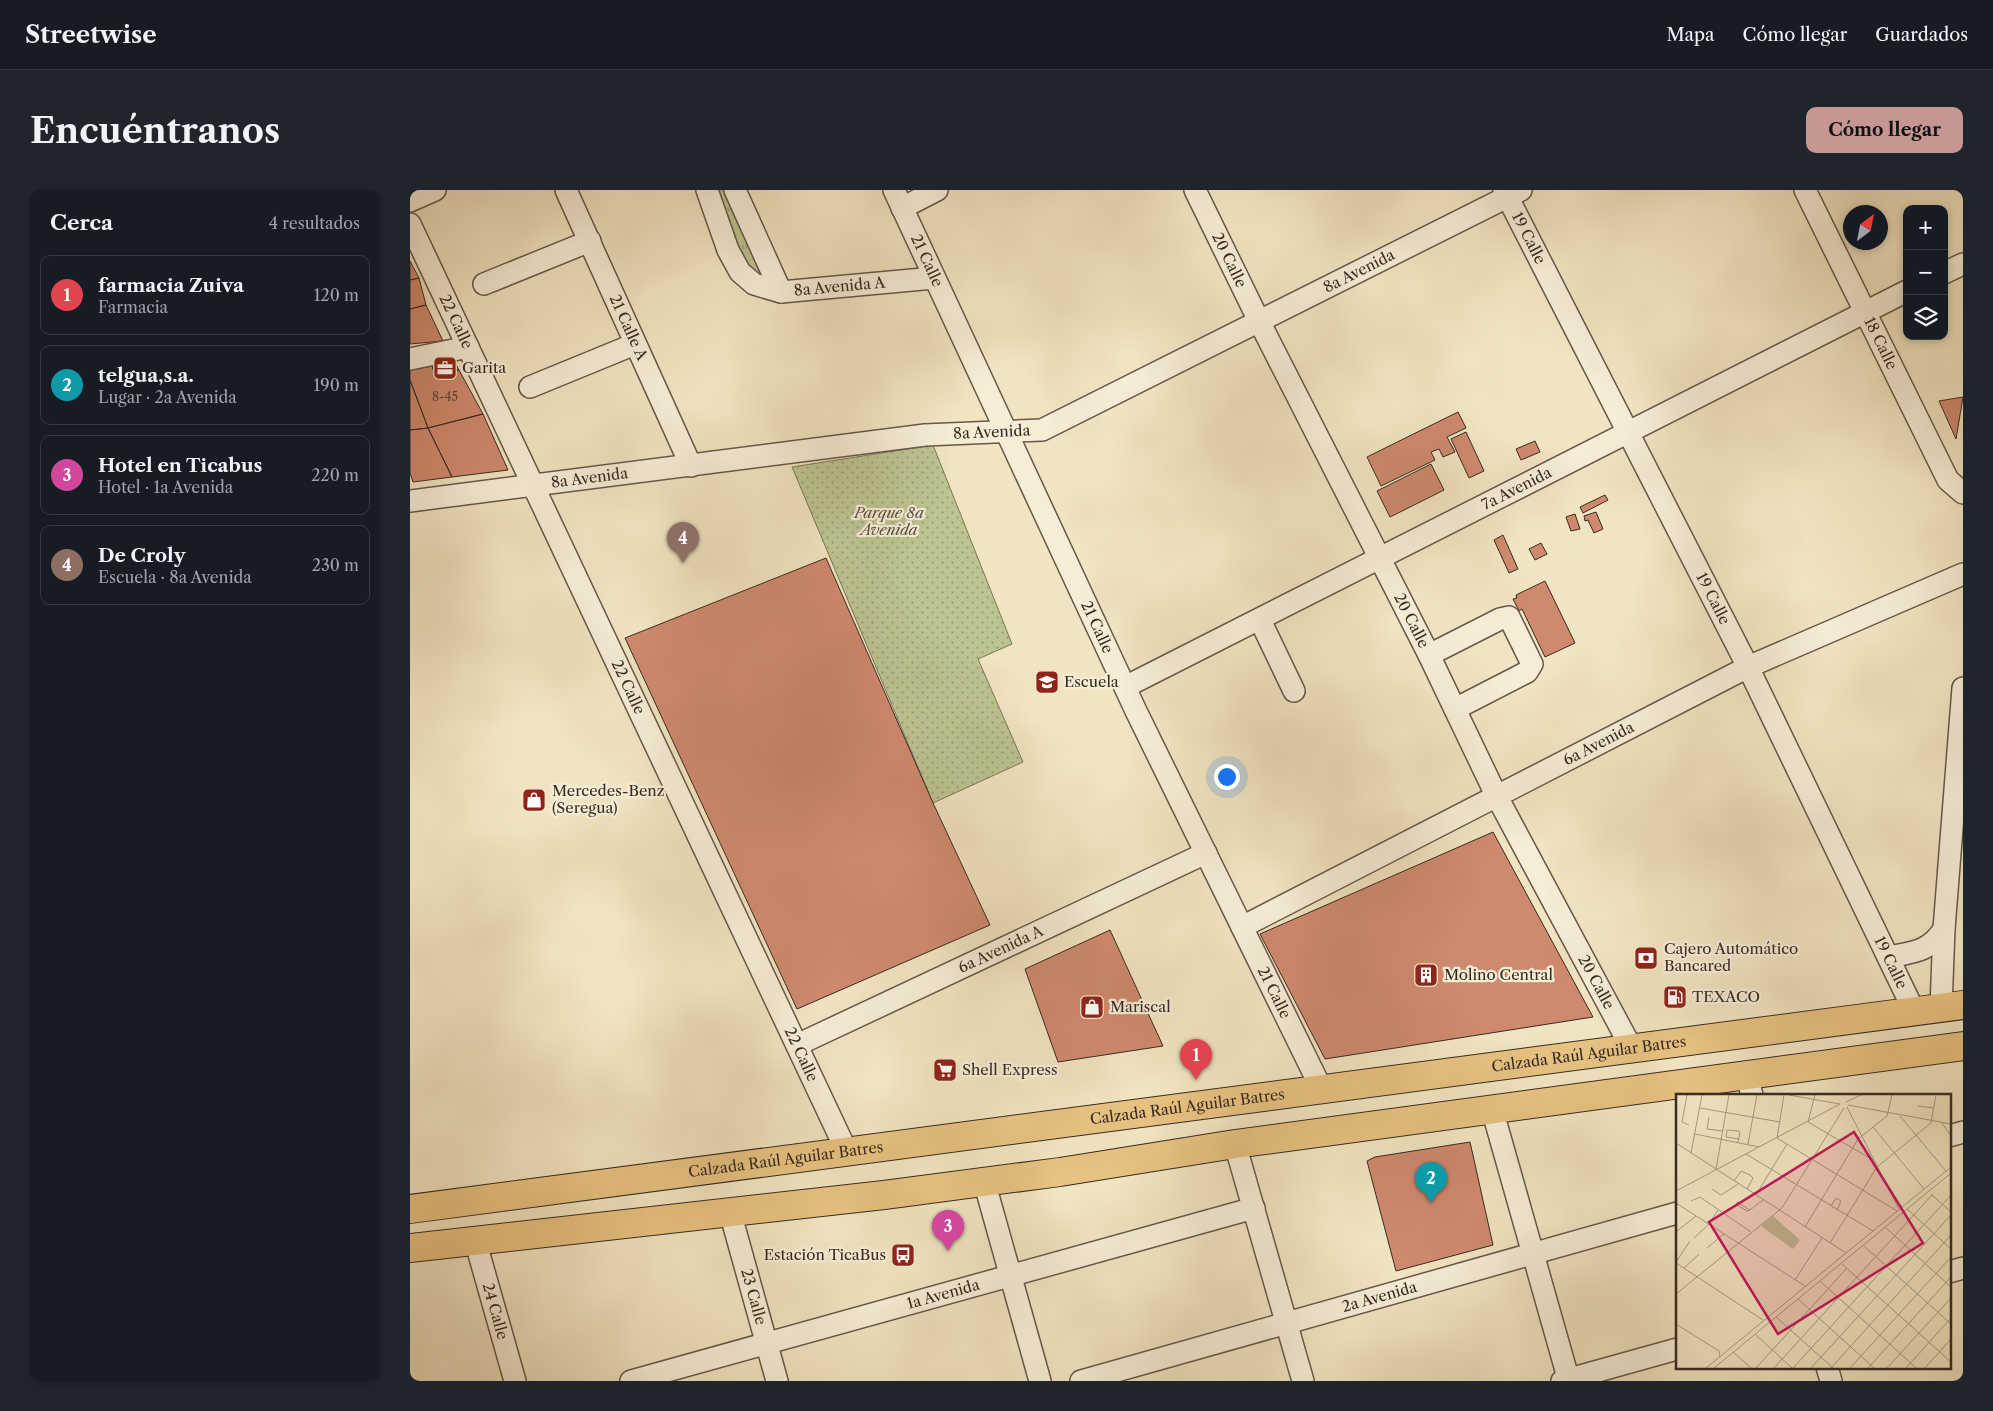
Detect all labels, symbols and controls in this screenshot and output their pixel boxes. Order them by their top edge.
text: Streetwise [25,20,157,49]
text: Mapa [1666,24,1715,46]
text: Cómo llegar [1743,24,1847,46]
text: Guardados [1875,24,1968,46]
button: Cómo llegar [1806,107,1963,153]
text: Encuéntranos [30,109,280,152]
north arrow [1843,205,1888,250]
map controls [1903,205,1948,340]
button: + [1903,205,1948,250]
street label: 19 Calle [1508,209,1550,267]
text: Cerca [50,210,113,235]
text: 4 resultados [269,213,360,233]
street label: 20 Calle [1208,229,1251,291]
street label: 21 Calle [907,231,948,290]
street label: 8a Avenida [1320,245,1398,296]
button: − [1903,250,1948,295]
street label: 8a Avenida A [793,272,887,300]
text: farmacia Zuiva [98,274,244,297]
text: 1 [63,285,71,305]
text: 120 m [314,285,359,305]
street label: 22 Calle [435,291,477,352]
street label: 21 Calle A [606,291,652,364]
button: layers [1903,295,1948,340]
text: Farmacia [98,297,168,317]
street label: 18 Calle [1860,314,1902,372]
office icon: Garita [432,355,458,381]
place label: Garita [462,358,506,377]
text: telgua,s.a. [98,364,194,387]
text: 2 [62,375,72,395]
text: 190 m [314,375,359,395]
text: Lugar · 2a Avenida [98,387,237,407]
house number: 8-45 [432,389,458,404]
street label: 8a Avenida [953,421,1031,443]
text: Hotel en Ticabus [98,454,262,477]
street label: 8a Avenida [550,463,629,492]
street label: 7a Avenida [1478,463,1555,514]
text: 3 [62,465,72,485]
text: 220 m [311,465,359,485]
text: Hotel · 1a Avenida [98,477,233,497]
park label: Parque 8a Avenida [853,503,924,539]
pin: 4 [667,522,699,563]
text: De Croly [98,544,185,567]
text: 4 [62,555,72,575]
text: 230 m [312,555,359,575]
text: Escuela · 8a Avenida [98,567,252,587]
street label: 19 Calle [1692,569,1735,628]
street label: 20 Calle [1390,590,1434,651]
street label: 21 Calle [1077,598,1118,656]
street label: 22 Calle [608,657,650,717]
school or university icon: Escuela [1034,669,1060,695]
place label: Escuela [1064,672,1119,691]
street label: 6a Avenida [1560,717,1637,769]
your location [1214,764,1240,790]
place label: Mercedes-Benz (Seregua) [552,781,665,817]
shop icon: Mercedes-Benz (Seregua) [521,787,547,813]
street label: 6a Avenida A [955,921,1047,977]
street label: 19 Calle [1870,933,1912,992]
place label: Cajero Automático Bancared [1664,939,1798,975]
bank icon: Cajero Automático Bancared [1633,945,1659,971]
street label: 20 Calle [1574,951,1619,1012]
building icon: Molino Central [1413,962,1439,988]
street label: 21 Calle [1254,963,1295,1021]
place label: Molino Central [1444,965,1553,984]
fuel station icon: TEXACO [1662,984,1688,1010]
place label: TEXACO [1692,987,1760,1006]
shop icon: Mariscal [1079,994,1105,1020]
place label: Mariscal [1110,997,1171,1016]
street label: 22 Calle [781,1024,823,1085]
street label: Calzada Raúl Aguilar Batres [1490,1031,1687,1076]
pin: 1 [1180,1039,1212,1080]
supermarket icon: Shell Express [932,1057,958,1083]
place label: Shell Express [962,1060,1058,1079]
street label: Calzada Raúl Aguilar Batres [1089,1084,1286,1129]
inset map [1676,1094,1950,1368]
street label: Calzada Raúl Aguilar Batres [687,1137,884,1181]
pin: 2 [1415,1162,1447,1203]
pin: 3 [932,1210,964,1251]
bus stop icon: Estación TicaBus [890,1242,916,1268]
place label: Estación TicaBus [764,1245,886,1264]
street label: 23 Calle [737,1266,771,1327]
street label: 1a Avenida [904,1275,982,1313]
street label: 2a Avenida [1340,1277,1419,1316]
street label: 24 Calle [479,1280,513,1342]

